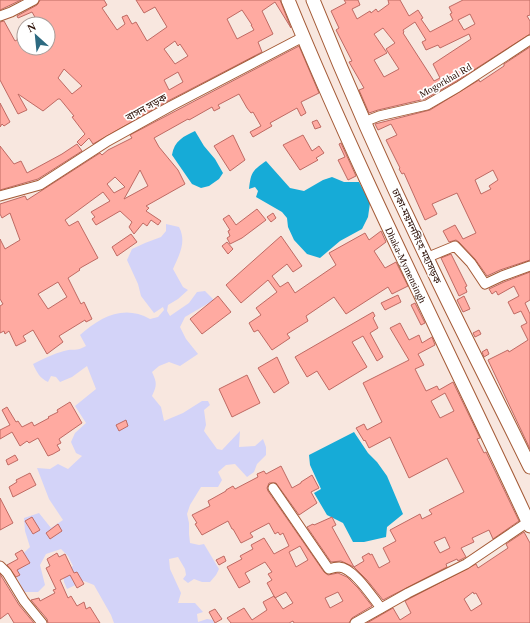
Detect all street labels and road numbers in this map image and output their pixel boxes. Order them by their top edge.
street label: Mogorkhal Rd [417,61,473,100]
street label: বাসন সড়ক [123,91,169,124]
street label: ঢাকা-ময়মনসিংহ মহাসড়ক [389,186,444,286]
street label: Dhaka-Mymensingh [383,225,428,305]

